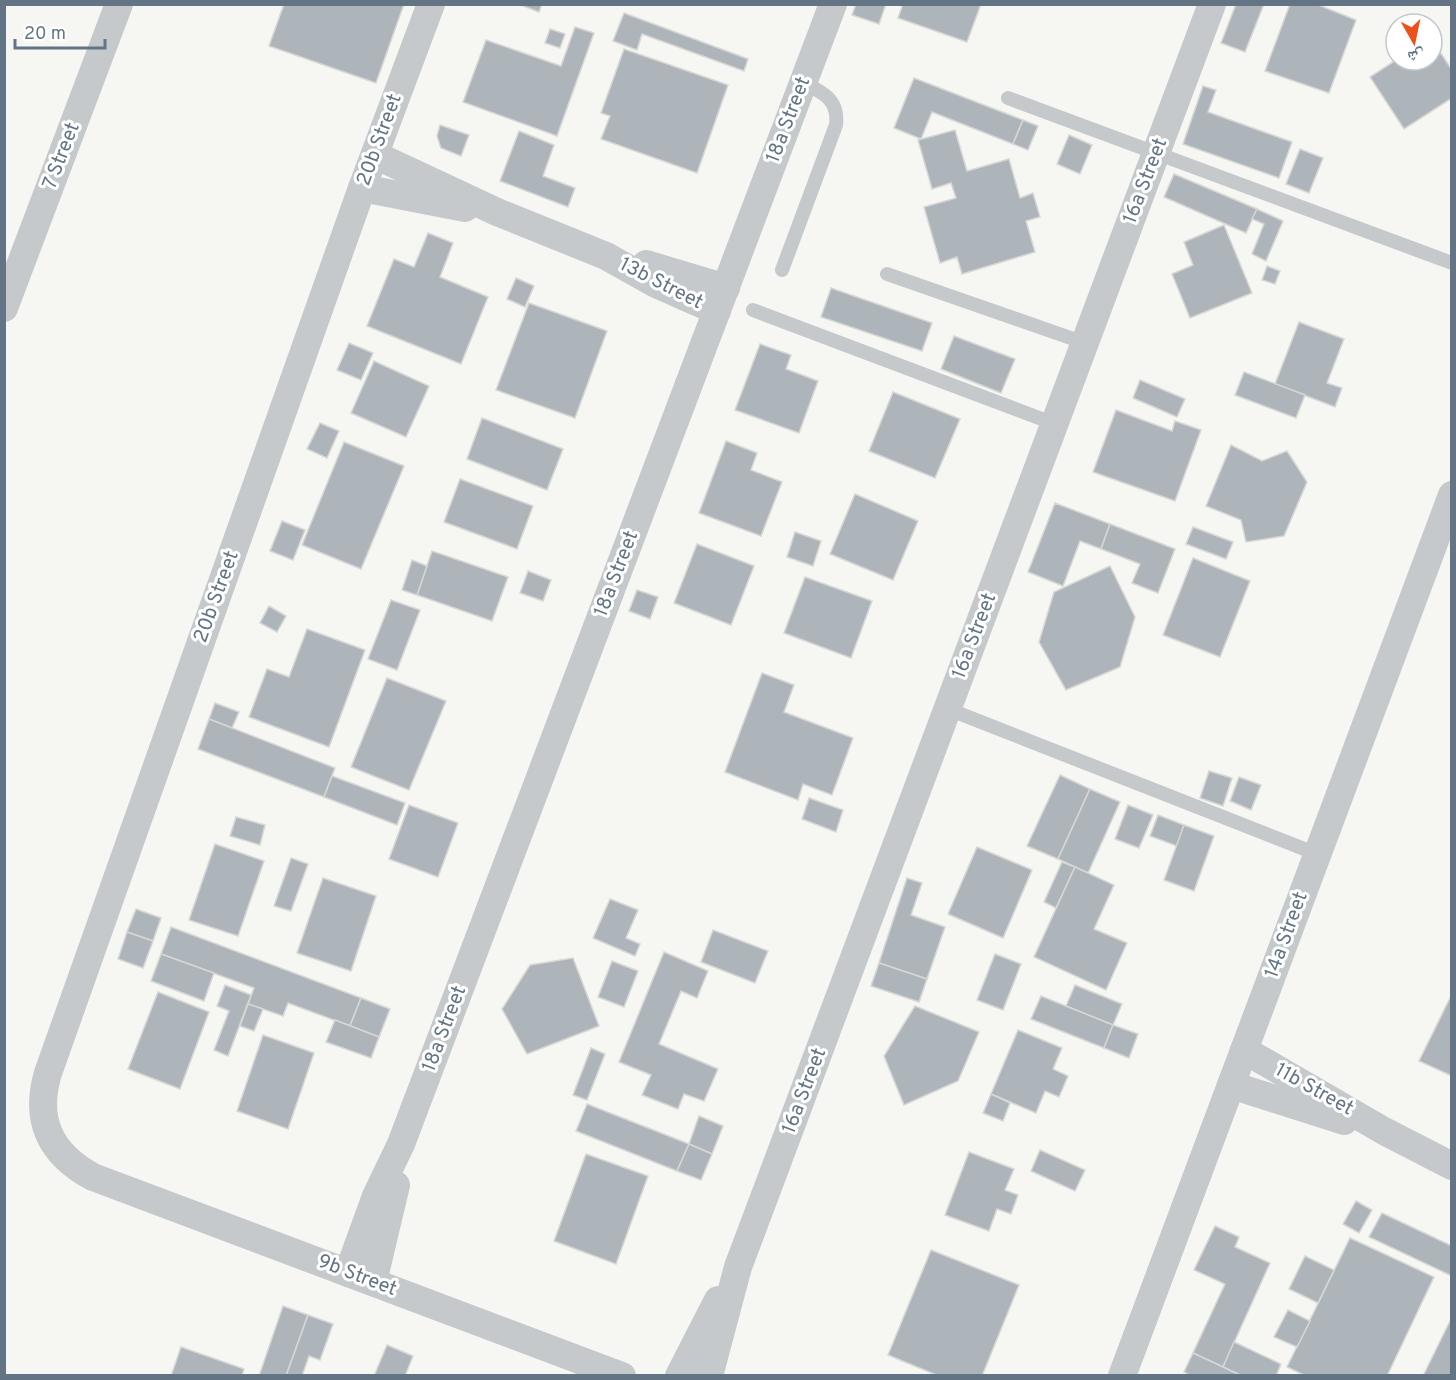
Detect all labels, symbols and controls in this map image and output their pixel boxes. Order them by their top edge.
scale bar [15,12,105,50]
north arrow [1384,12,1444,72]
text: 20 m [24,23,66,46]
text: ش [1406,44,1426,66]
street label: 18a Street [761,73,817,167]
street label: 20b Street [351,90,409,190]
street label: 7 Street [37,119,87,193]
street label: 16a Street [1118,134,1174,228]
street label: 13b Street [615,252,707,316]
street label: 18a Street [589,527,645,621]
street label: 20b Street [188,547,246,647]
street label: 16a Street [947,589,1003,683]
street label: 14a Street [1259,888,1315,982]
street label: 18a Street [417,982,473,1076]
street label: 16a Street [777,1044,833,1138]
street label: 11b Street [1270,1058,1358,1122]
street label: 9b Street [314,1249,400,1303]

